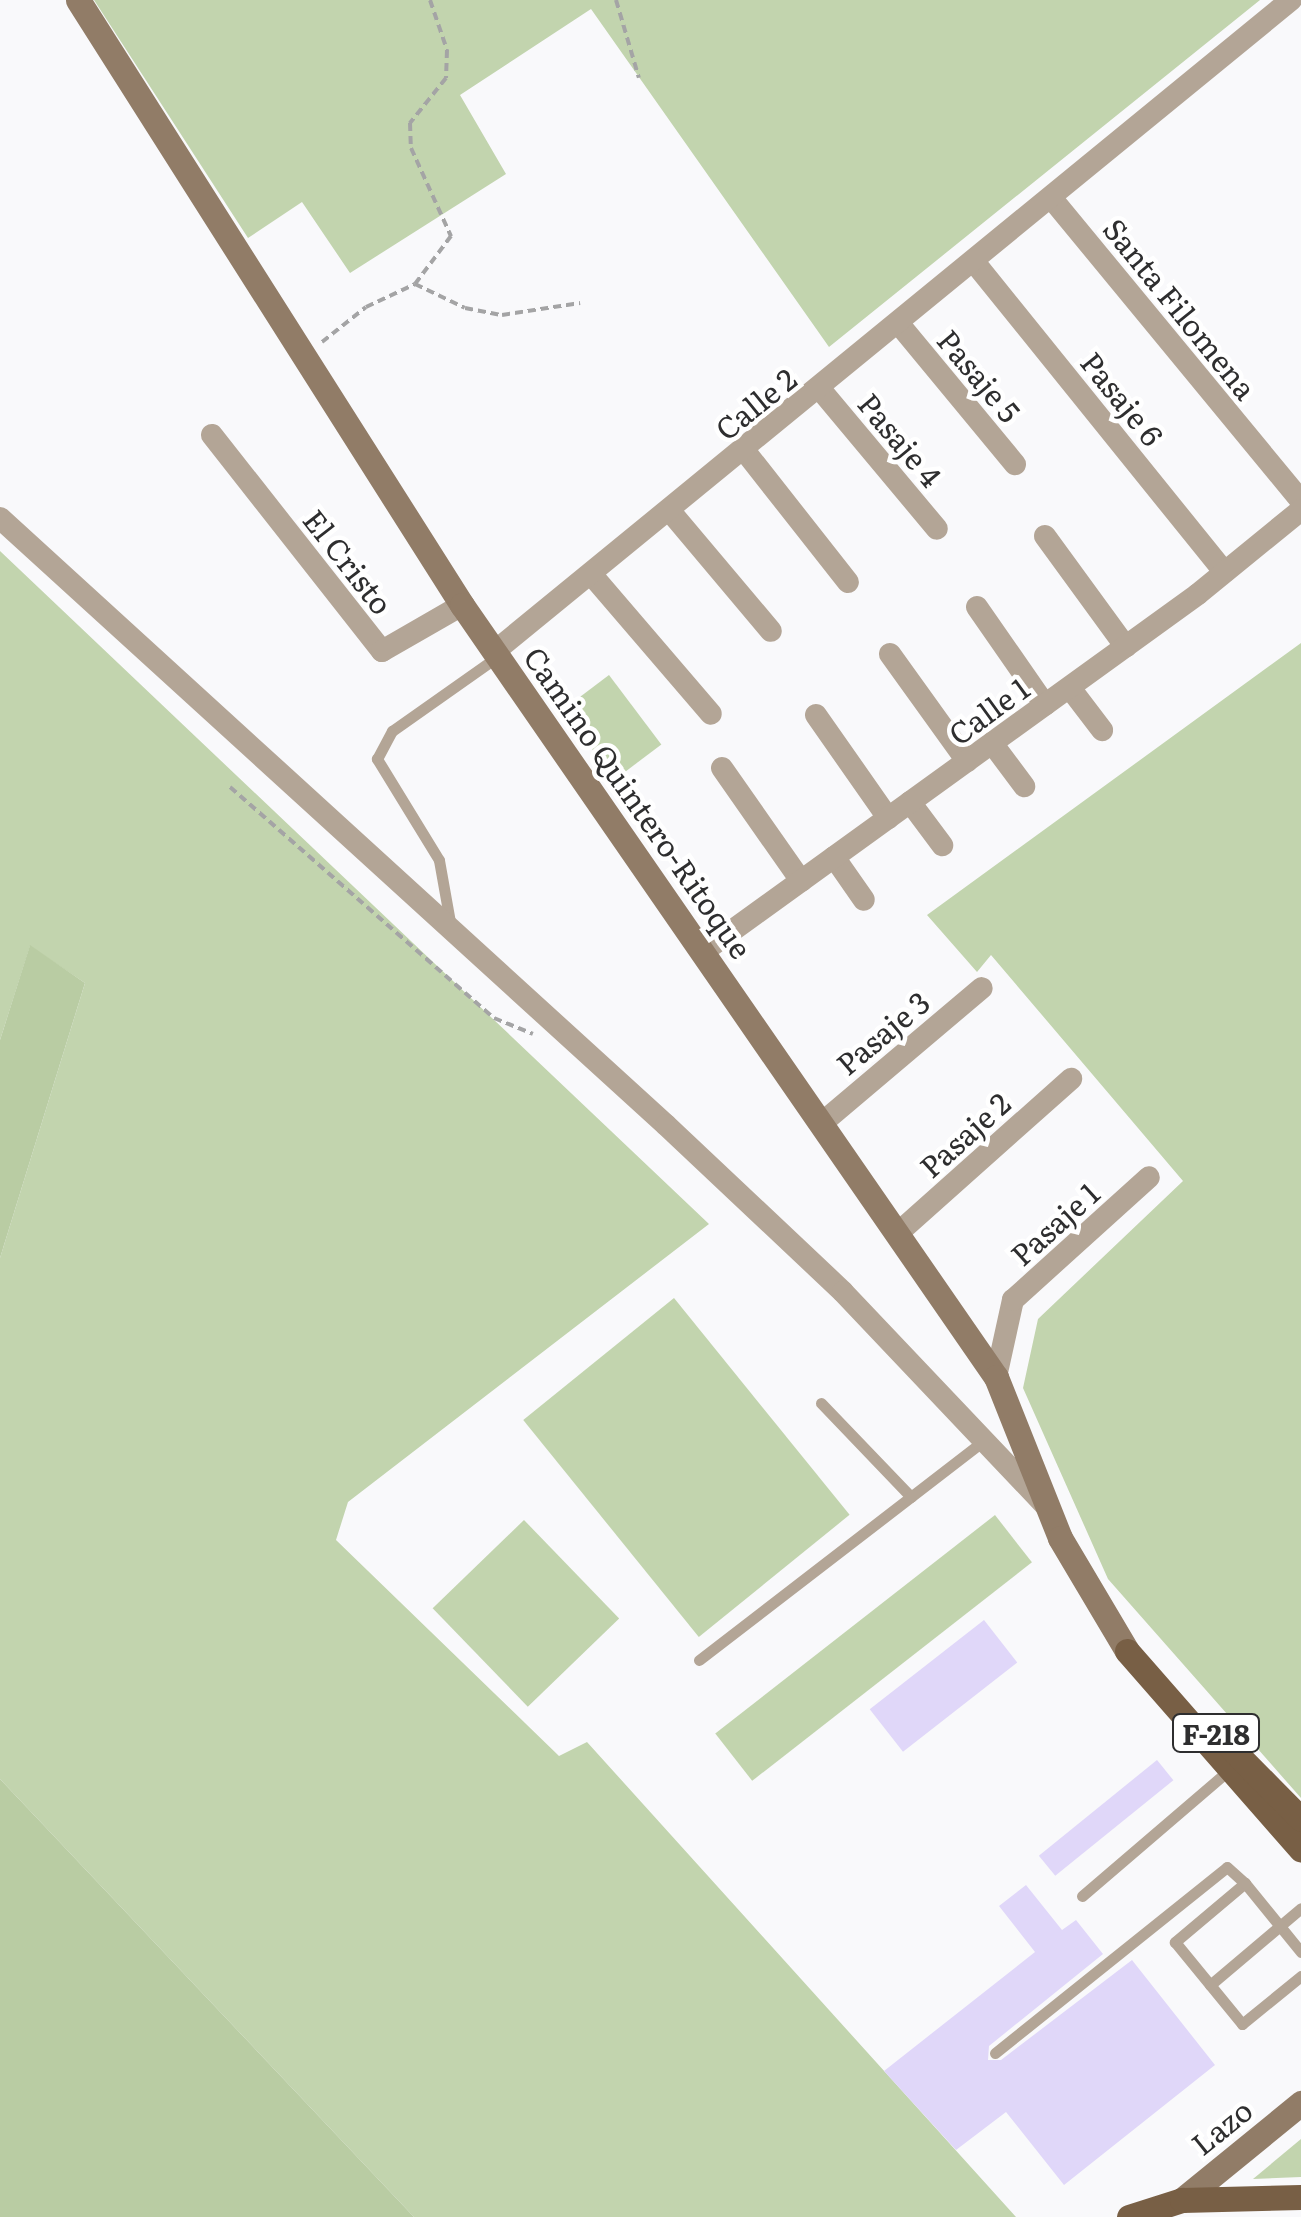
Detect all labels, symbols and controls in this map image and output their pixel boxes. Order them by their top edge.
street label: Santa Filomena [1097,210,1265,406]
street label: Pasaje 5 [931,322,1029,428]
street label: Pasaje 6 [1074,344,1172,452]
street label: Calle 2 [707,360,803,446]
street label: Pasaje 4 [852,385,950,493]
street label: El Cristo [297,501,401,621]
street label: Camino Quintero-Ritoque [518,639,760,965]
street label: Calle 1 [941,669,1035,751]
street label: Pasaje 3 [828,983,936,1081]
street label: Pasaje 2 [911,1084,1017,1184]
street label: Pasaje 1 [1002,1174,1106,1272]
road number: F-218 [1171,1710,1261,1756]
street label: Lazo [1183,2091,1259,2161]

